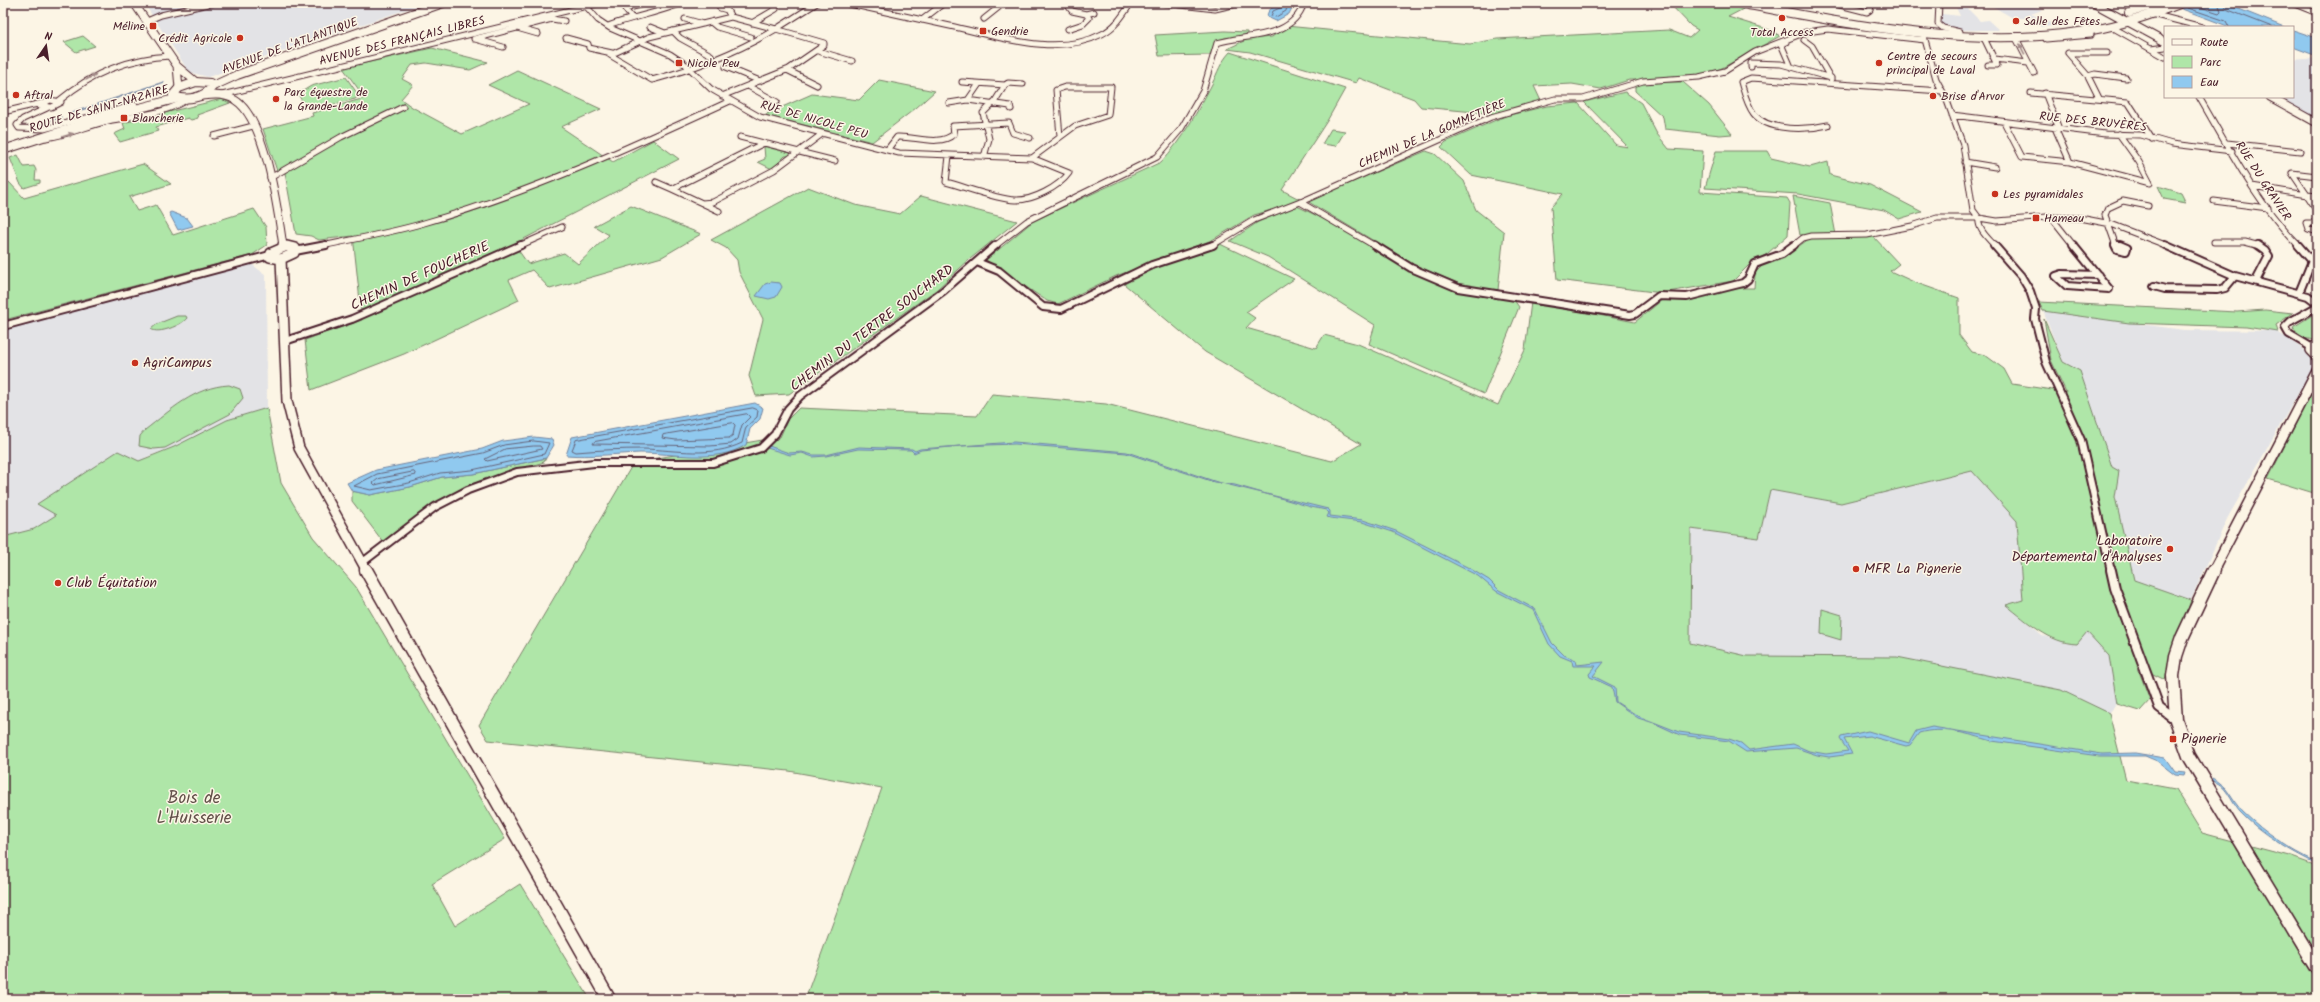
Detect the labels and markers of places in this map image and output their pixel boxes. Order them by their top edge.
place label: Salle des Fêtes [2024,12,2100,31]
marker: Total Access [1777,13,1787,23]
marker: Salle des Fêtes [2011,16,2021,26]
place label: Méline [113,17,146,36]
marker: Méline [148,21,158,31]
place label: Gendrie [991,22,1029,41]
place label: Total Access [1750,23,1814,42]
marker: Gendrie [978,26,988,36]
place label: Crédit Agricole [158,29,233,48]
marker: Crédit Agricole [235,33,245,43]
place label: Centre de secours principal de Laval [1886,47,1977,80]
place label: Nicole Peu [687,54,740,73]
marker: Nicole Peu [674,58,684,68]
marker: Centre de secours principal de Laval [1874,58,1884,68]
place label: Parc équestre de la Grande-Lande [284,83,368,116]
place label: Aftral [24,86,53,105]
place label: Brise d'Arvor [1941,87,2005,106]
marker: Aftral [11,90,21,100]
marker: Brise d'Arvor [1928,91,1938,101]
marker: Parc équestre de la Grande-Lande [271,94,281,104]
place label: Blancherie [132,109,185,128]
marker: Blancherie [119,113,129,123]
place label: Les pyramidales [2003,185,2083,204]
marker: Les pyramidales [1990,189,2000,199]
place label: Hameau [2044,209,2084,228]
marker: Hameau [2031,213,2041,223]
place label: AgriCampus [143,352,212,374]
marker: AgriCampus [130,358,140,368]
place label: Laboratoire Départemental d'Analyses [2012,530,2163,568]
marker: Laboratoire Départemental d'Analyses [2165,544,2175,554]
place label: MFR La Pignerie [1864,558,1962,580]
marker: MFR La Pignerie [1851,564,1861,574]
place label: Club Équitation [66,572,157,594]
marker: Club Équitation [53,578,63,588]
place label: Pignerie [2181,728,2227,750]
marker: Pignerie [2168,734,2178,744]

